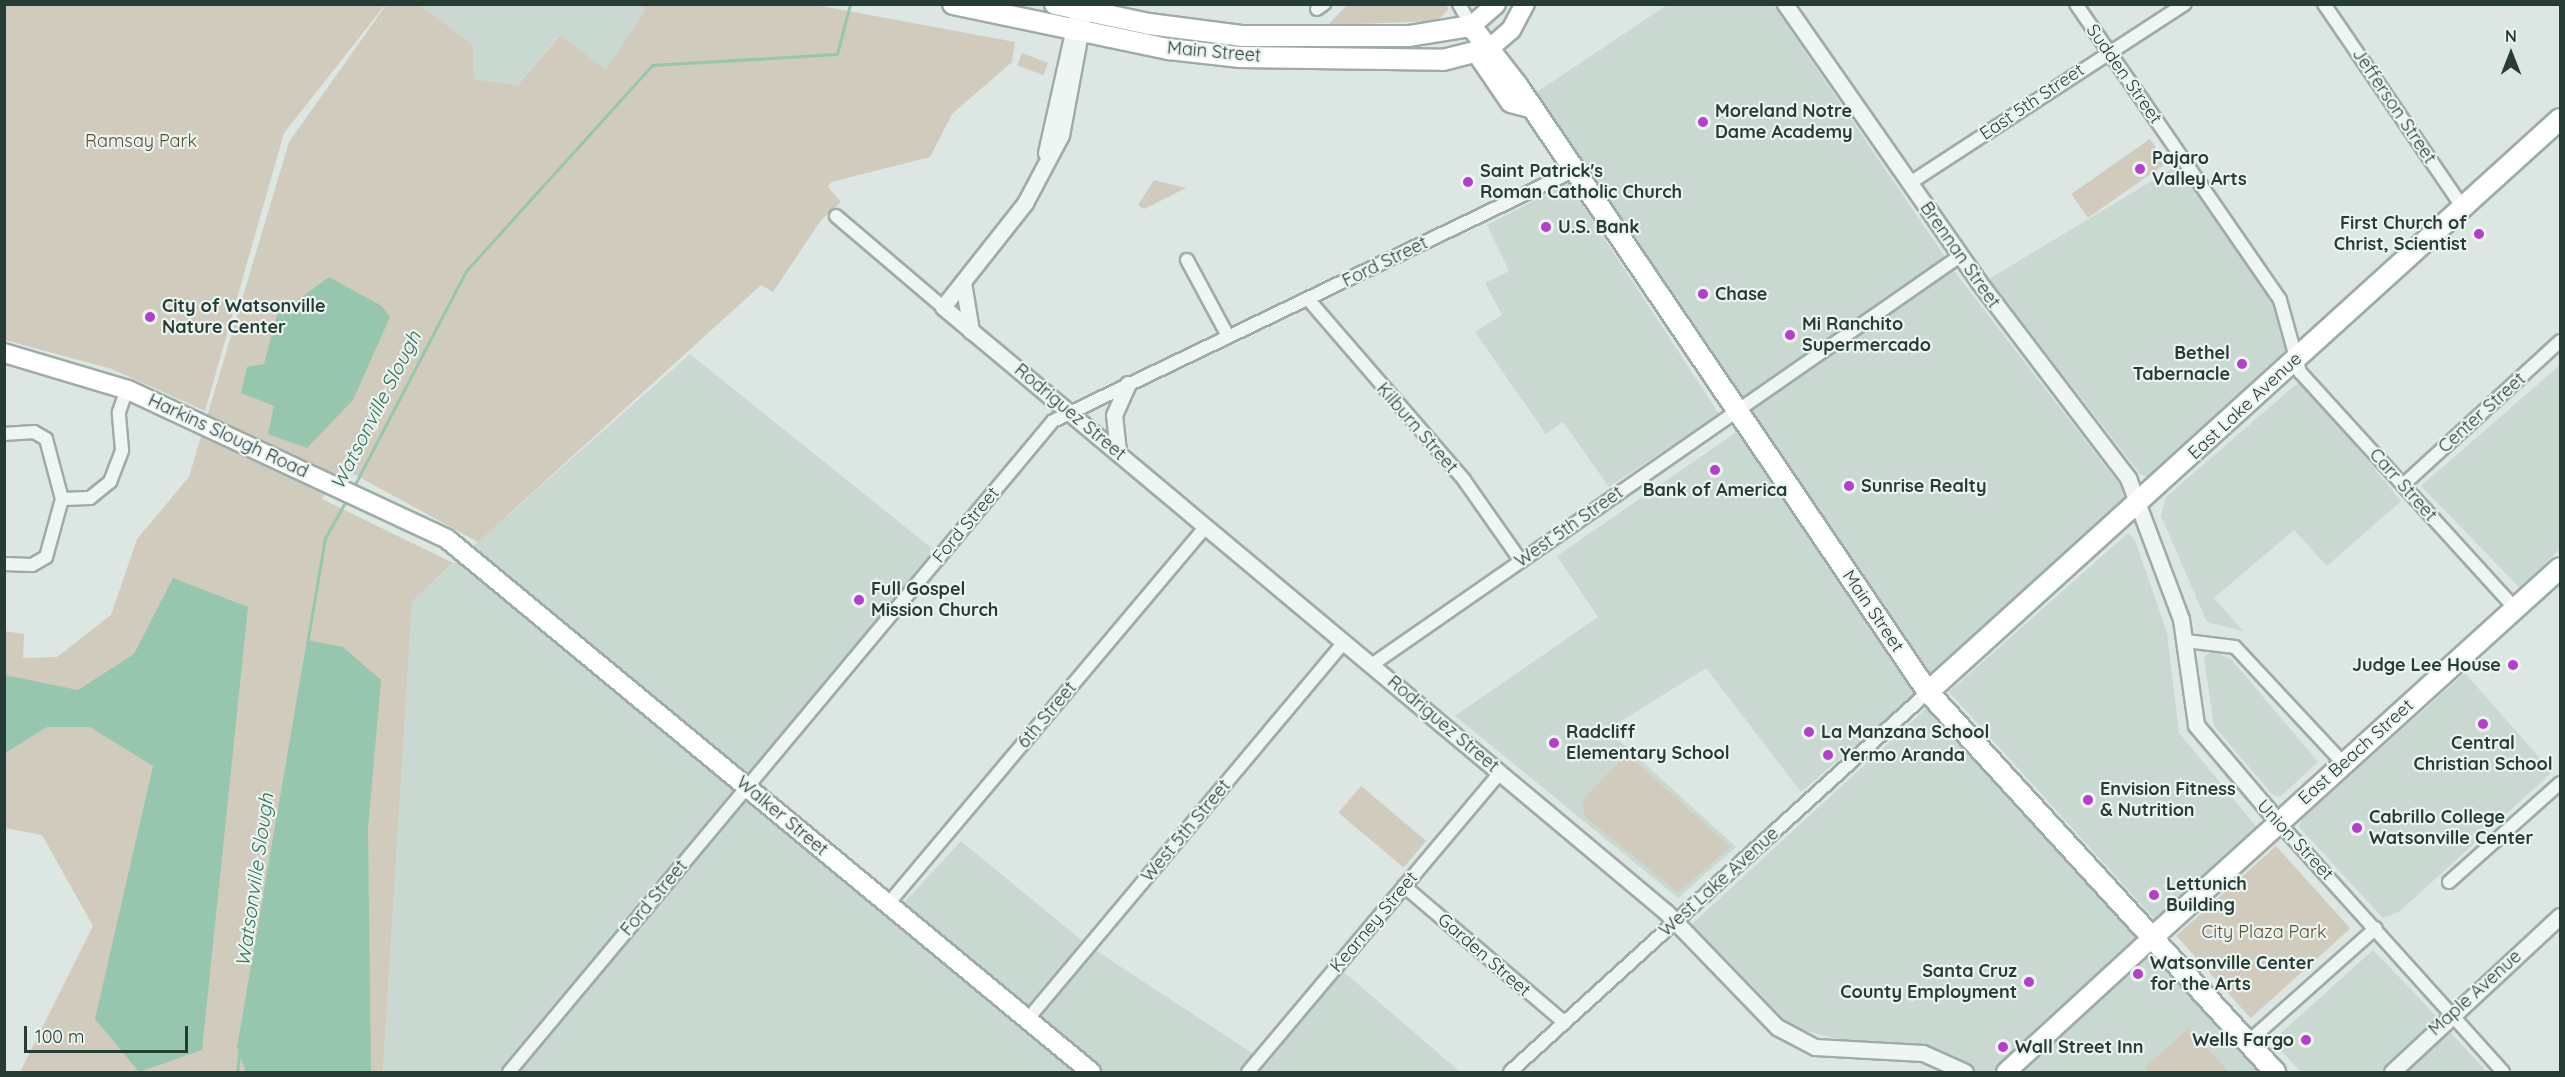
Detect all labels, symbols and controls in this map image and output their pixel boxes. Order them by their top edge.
street label: Sudden Street [2082,20,2166,128]
north arrow [2481,24,2541,84]
text: N [2505,26,2517,46]
street label: Main Street [1166,37,1262,67]
street label: Jefferson Street [2347,44,2441,168]
street label: East 5th Street [1976,59,2088,145]
place label: Moreland Notre Dame Academy [1715,101,1853,144]
marker: Moreland Notre Dame Academy [1696,115,1710,129]
park label: Ramsay Park [85,130,197,152]
place label: Pajaro Valley Arts [2152,148,2247,190]
place label: Saint Patrick's Roman Catholic Church [1480,161,1682,204]
marker: Pajaro Valley Arts [2133,162,2147,176]
marker: Saint Patrick's Roman Catholic Church [1461,175,1475,189]
street label: Brennan Street [1915,198,2005,312]
place label: First Church of Christ, Scientist [2334,213,2467,256]
place label: U.S. Bank [1558,216,1640,238]
marker: U.S. Bank [1539,220,1553,234]
marker: First Church of Christ, Scientist [2472,227,2486,241]
street label: Ford Street [1339,232,1431,292]
place label: Chase [1715,283,1767,305]
marker: Chase [1696,287,1710,301]
place label: City of Watsonville Nature Center [162,296,326,338]
marker: City of Watsonville Nature Center [143,310,157,324]
place label: Mi Ranchito Supermercado [1802,314,1931,356]
water label: Watsonville Slough [325,327,425,493]
marker: Mi Ranchito Supermercado [1783,328,1797,342]
place label: Bethel Tabernacle [2133,343,2230,386]
street label: East Lake Avenue [2184,348,2306,464]
marker: Bethel Tabernacle [2235,357,2249,371]
street label: Rodriguez Street [1010,359,1130,465]
street label: Center Street [2434,368,2530,458]
street label: Kilburn Street [1372,378,1462,478]
street label: Harkins Slough Road [145,389,311,483]
street label: Carr Street [2365,444,2441,526]
marker: Bank of America [1708,463,1722,477]
place label: Sunrise Realty [1861,475,1986,497]
place label: Bank of America [1643,479,1787,501]
marker: Sunrise Realty [1842,479,1856,493]
street label: West 5th Street [1511,482,1627,572]
street label: Ford Street [928,483,1004,567]
street label: Main Street [1838,566,1908,656]
place label: Full Gospel Mission Church [871,579,998,622]
marker: Full Gospel Mission Church [852,593,866,607]
place label: Judge Lee House [2352,654,2501,676]
marker: Judge Lee House [2506,658,2520,672]
street label: Rodriguez Street [1383,671,1503,777]
street label: 6th Street [1013,677,1081,753]
street label: East Beach Street [2294,695,2418,809]
marker: Central Christian School [2476,717,2490,731]
place label: La Manzana School [1821,721,1989,743]
place label: Radcliff Elementary School [1566,722,1730,764]
marker: La Manzana School [1802,725,1816,739]
place label: Central Christian School [2413,733,2553,776]
marker: Radcliff Elementary School [1547,736,1561,750]
place label: Yermo Aranda [1840,744,1965,766]
marker: Yermo Aranda [1821,748,1835,762]
street label: Walker Street [732,772,832,860]
street label: West 5th Street [1137,775,1235,887]
place label: Envision Fitness & Nutrition [2100,779,2236,822]
water label: Watsonville Slough [230,792,278,968]
marker: Envision Fitness & Nutrition [2081,793,2095,807]
street label: Union Street [2252,795,2338,885]
place label: Cabrillo College Watsonville Center [2369,807,2533,850]
marker: Cabrillo College Watsonville Center [2350,821,2364,835]
street label: West Lake Avenue [1655,823,1783,941]
street label: Ford Street [616,856,692,940]
street label: Kearney Street [1326,867,1422,977]
place label: Lettunich Building [2166,874,2247,916]
marker: Lettunich Building [2147,888,2161,902]
street label: Garden Street [1433,909,1535,1001]
park label: City Plaza Park [2201,921,2327,943]
street label: Maple Avenue [2424,946,2526,1040]
place label: Watsonville Center for the Arts [2150,953,2314,996]
place label: Santa Cruz County Employment [1840,961,2017,1004]
marker: Watsonville Center for the Arts [2131,967,2145,981]
marker: Santa Cruz County Employment [2022,975,2036,989]
scale bar [27,1014,190,1052]
text: 100 m [35,1025,84,1048]
place label: Wells Fargo [2192,1029,2294,1051]
marker: Wells Fargo [2299,1033,2313,1047]
place label: Wall Street Inn [2015,1036,2143,1058]
marker: Wall Street Inn [1996,1040,2010,1054]

